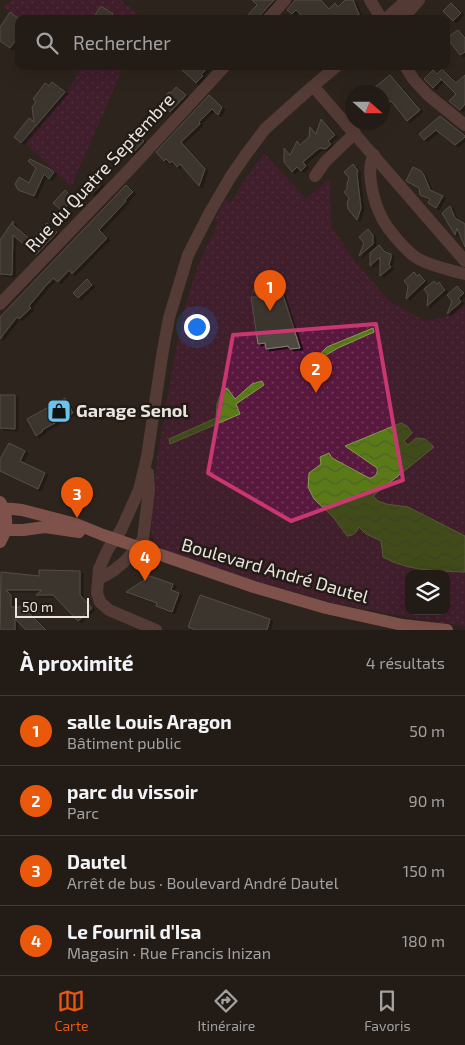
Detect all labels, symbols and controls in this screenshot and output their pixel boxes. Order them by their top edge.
search box [15,15,450,70]
icon: search [33,29,61,57]
text: Rechercher [73,31,171,54]
north arrow [345,85,390,130]
street label: Rue du Quatre Septembre [20,88,178,256]
pin: 1 [254,270,286,311]
your location [184,314,210,340]
pin: 2 [300,352,332,393]
shop icon: Garage Senol [46,398,72,424]
place label: Garage Senol [76,399,188,421]
pin: 3 [61,477,93,518]
street label: Boulevard André Dautel [179,533,372,607]
pin: 4 [129,540,161,581]
map controls [405,570,450,615]
button: layers [405,570,450,615]
scale bar [15,595,89,618]
text: 50 m [22,598,53,615]
text: À proximité [20,650,134,675]
text: 4 résultats [366,653,445,672]
text: salle Louis Aragon [67,710,232,733]
text: 1 [33,721,39,740]
text: 50 m [409,721,445,740]
text: Bâtiment public [67,733,181,752]
text: parc du vissoir [67,780,198,803]
text: 2 [31,791,41,810]
text: 90 m [409,791,445,810]
text: Parc [67,803,99,822]
text: Dautel [67,850,127,873]
text: 3 [31,861,41,880]
text: 150 m [403,861,445,880]
text: Arrêt de bus · Boulevard André Dautel [67,873,338,892]
text: Le Fournil d'Isa [67,920,201,943]
text: 4 [31,931,41,950]
text: 180 m [402,931,445,950]
text: Magasin · Rue Francis Inizan [67,943,271,962]
tab: Carte [54,987,89,1034]
tab: Itinéraire [197,987,255,1034]
tab: Favoris [364,987,411,1034]

